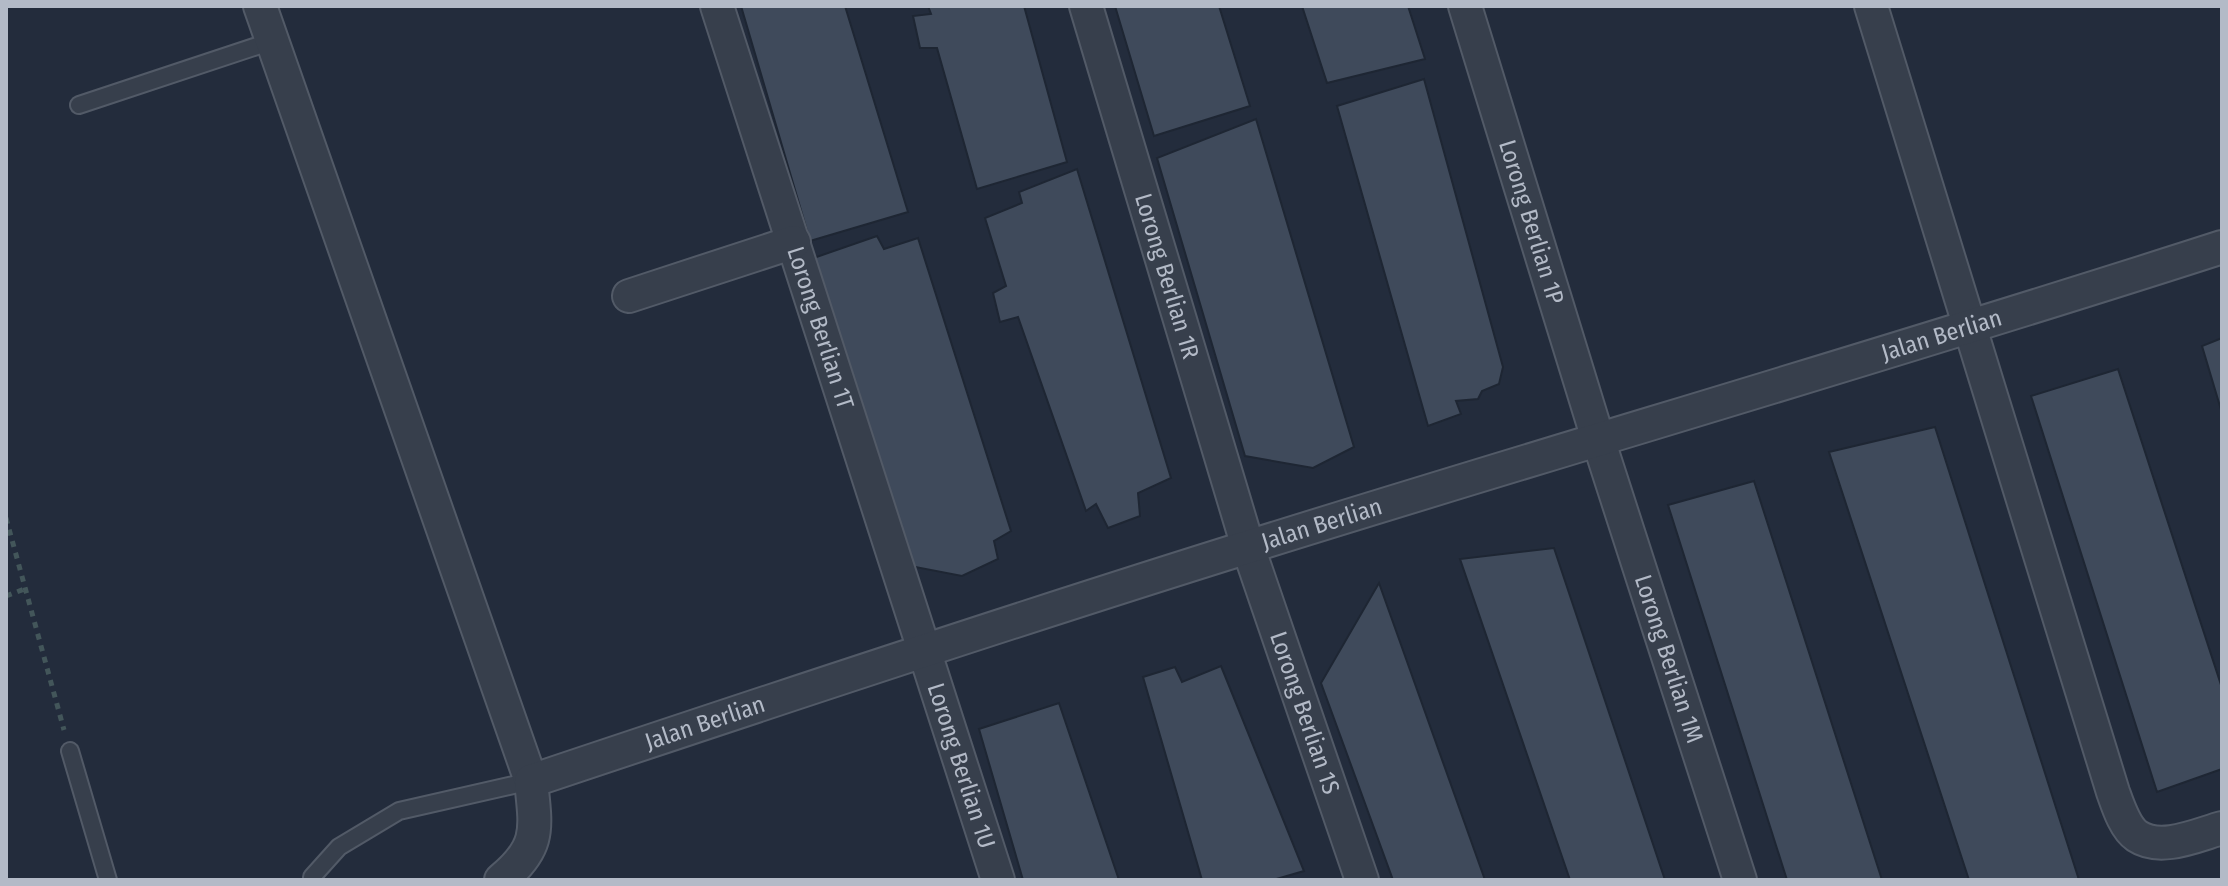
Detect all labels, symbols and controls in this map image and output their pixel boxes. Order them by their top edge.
street label: Lorong Berlian 1P [1493,136,1570,308]
street label: Lorong Berlian 1R [1129,190,1205,362]
street label: Lorong Berlian 1T [781,243,860,413]
street label: Jalan Berlian [1878,303,2005,367]
street label: Jalan Berlian [1258,492,1385,556]
street label: Lorong Berlian 1M [1629,571,1709,746]
street label: Lorong Berlian 1S [1264,628,1346,798]
street label: Lorong Berlian 1U [922,680,1001,852]
street label: Jalan Berlian [641,690,768,756]

